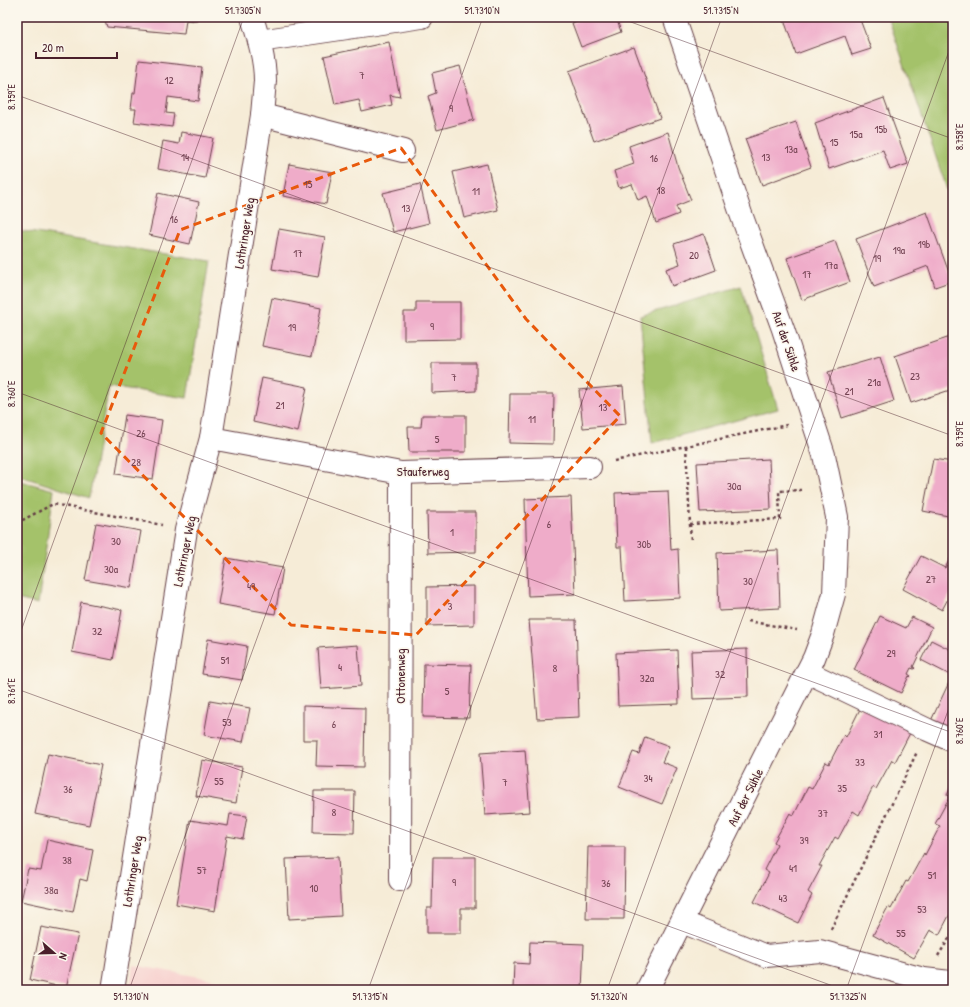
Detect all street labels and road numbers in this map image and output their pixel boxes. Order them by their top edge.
street label: Lothringer Weg [229,196,259,270]
street label: Auf der Sühle [768,308,806,374]
street label: Stauferweg [397,462,449,480]
street label: Lothringer Weg [168,514,200,588]
street label: Ottonenweg [391,648,409,704]
street label: Auf der Sühle [723,765,767,829]
street label: Lothringer Weg [117,834,147,908]

